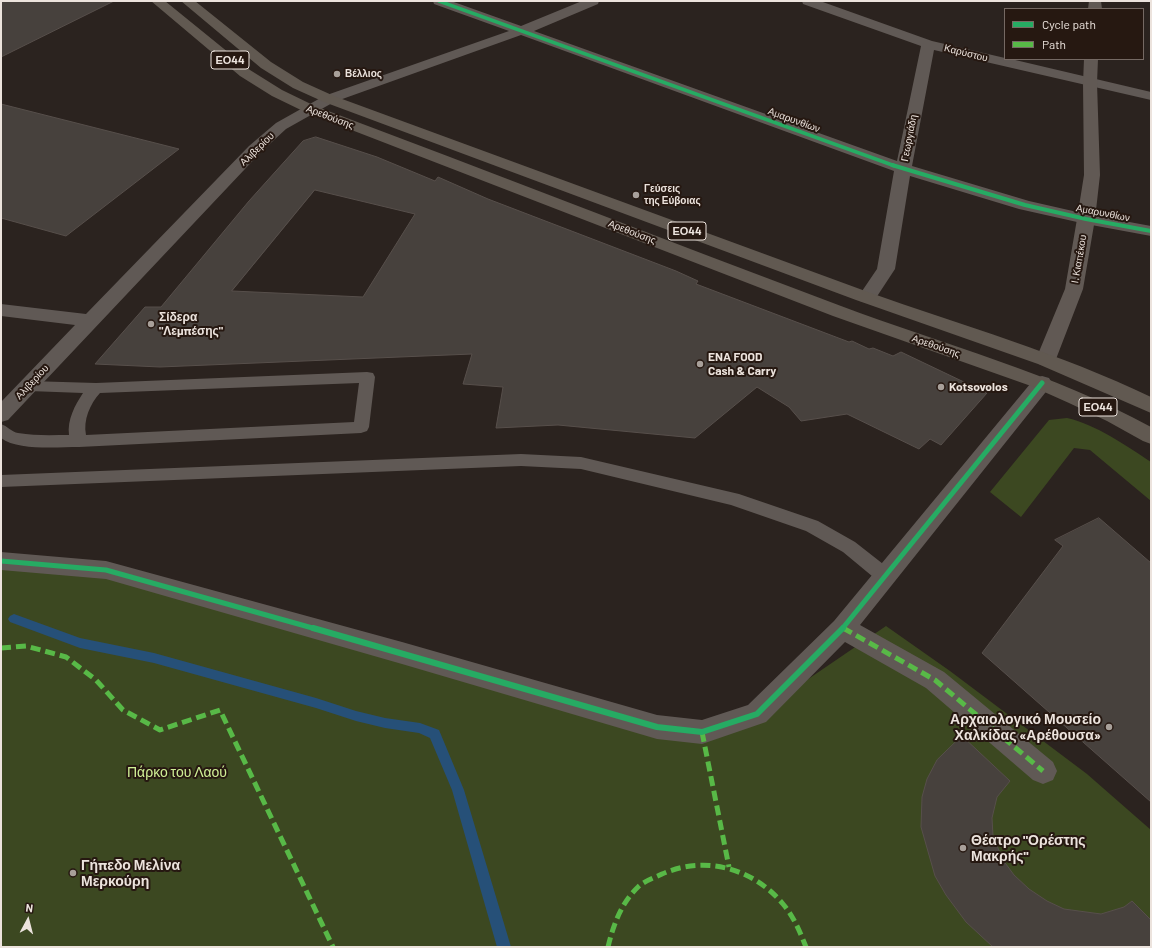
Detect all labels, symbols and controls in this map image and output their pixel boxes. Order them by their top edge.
legend [1004,8,1144,60]
text: Cycle path [1042,17,1096,31]
text: Path [1042,37,1066,51]
street label: Καρύστου [943,42,989,64]
road number: ΕΟ44 [211,51,249,69]
place label: Βέλλιος [345,68,382,80]
marker: Βέλλιος [332,69,342,79]
street label: Αρεθούσης [305,102,355,132]
street label: Αμαρυνθίων [766,105,822,135]
street label: Γεωργιάδη [899,113,919,163]
street label: Αλιβερίου [237,130,277,168]
place label: Γεύσεις της Εύβοιας [644,183,701,206]
marker: Γεύσεις της Εύβοιας [631,190,641,200]
street label: Αμαρυνθίων [1075,202,1131,224]
street label: Αρεθούσης [607,217,657,247]
road number: ΕΟ44 [668,222,706,240]
street label: Ι. Κιαπέκου [1069,234,1089,284]
place label: Σίδερα "Λεμπέσης" [159,310,223,338]
marker: Σίδερα "Λεμπέσης" [146,319,156,329]
street label: Αρεθούσης [910,332,962,360]
place label: ENA FOOD Cash & Carry [708,350,776,378]
marker: ENA FOOD Cash & Carry [695,359,705,369]
street label: Αλιβερίου [13,362,51,402]
place label: Kotsovolos [949,380,1008,394]
marker: Kotsovolos [936,382,946,392]
road number: ΕΟ44 [1079,398,1117,416]
place label: Αρχαιολογικό Μουσείο Χαλκίδας «Αρέθουσα» [950,711,1101,744]
marker: Αρχαιολογικό Μουσείο Χαλκίδας «Αρέθουσα» [1104,722,1114,732]
park label: Πάρκο του Λαού [127,764,227,780]
place label: Θέατρο "Ορέστης Μακρής" [971,832,1086,864]
marker: Θέατρο "Ορέστης Μακρής" [958,843,968,853]
place label: Γήπεδο Μελίνα Μερκούρη [81,857,180,890]
marker: Γήπεδο Μελίνα Μερκούρη [68,868,78,878]
north arrow [8,900,48,940]
text: N [25,901,34,914]

